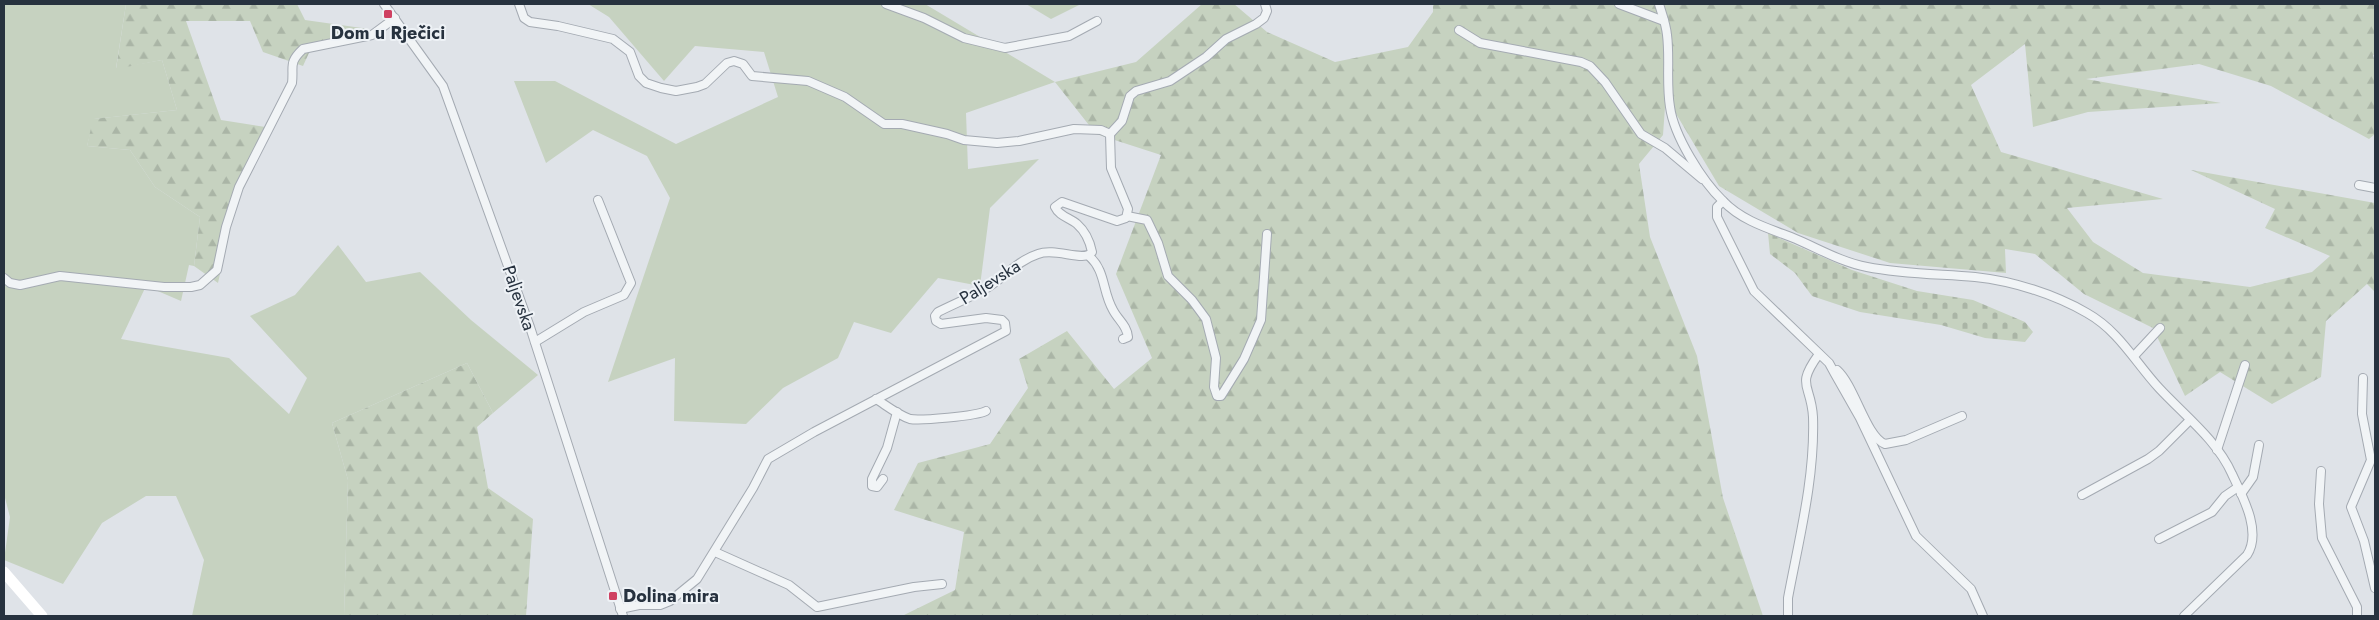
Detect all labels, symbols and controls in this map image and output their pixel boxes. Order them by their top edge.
marker: Dom u Rječici [382,8,394,20]
place label: Dom u Rječici [331,20,445,46]
street label: Paljevska [955,253,1025,311]
street label: Paljevska [496,262,542,334]
place label: Dolina mira [623,583,719,609]
marker: Dolina mira [607,590,619,602]

